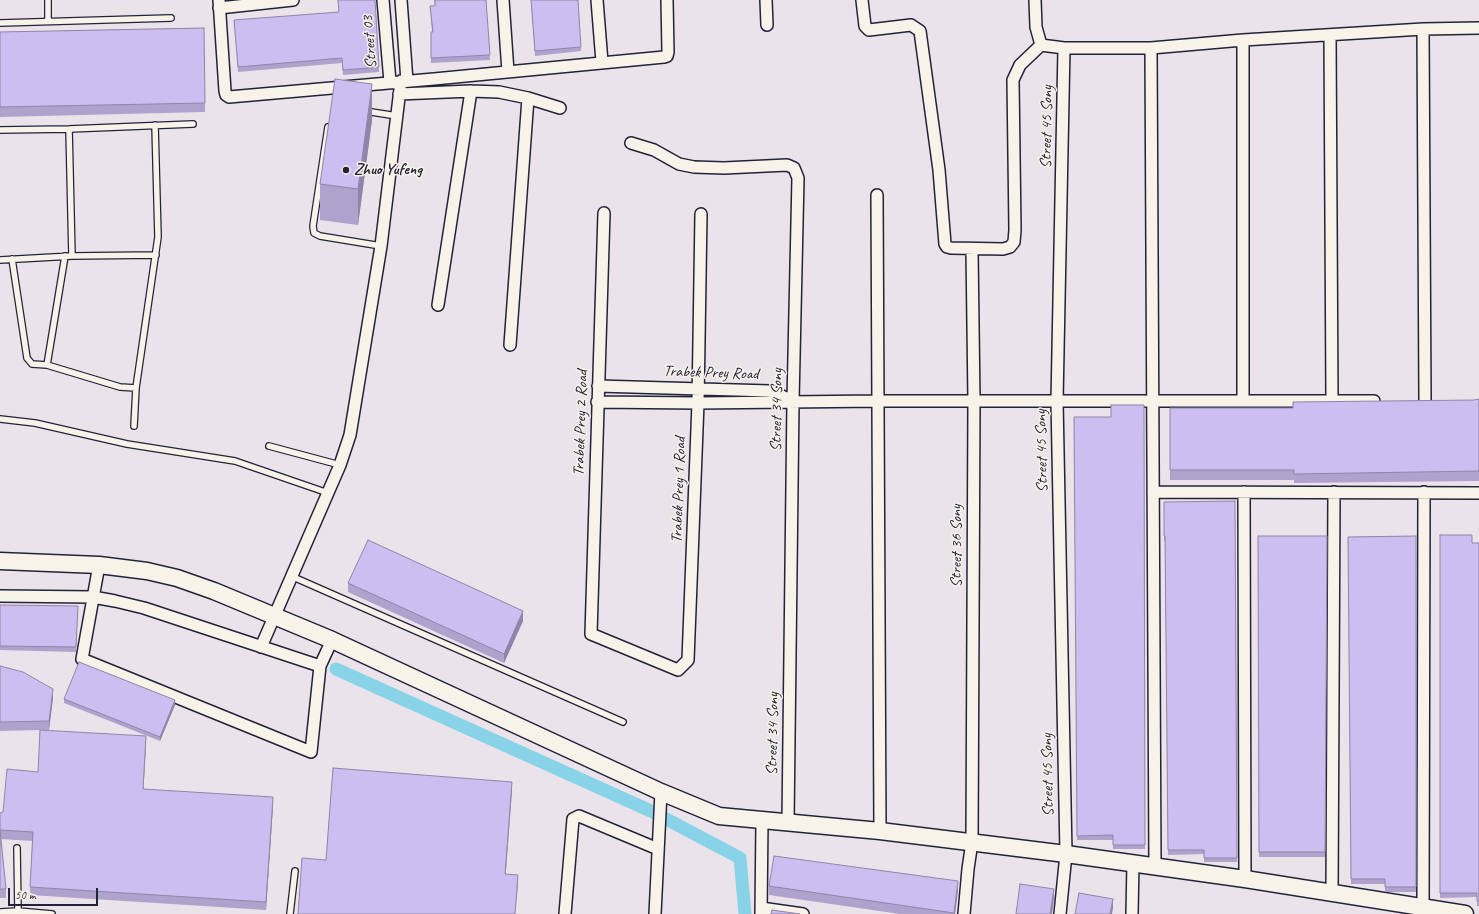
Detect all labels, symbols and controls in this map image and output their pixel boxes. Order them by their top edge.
street label: Street 03 [359,15,381,69]
street label: Street 45 Sony [1037,85,1057,169]
place label: Zhuo Yufeng [354,160,422,180]
marker: Zhuo Yufeng [341,165,351,175]
street label: Trabek Prey Road [663,362,759,384]
street label: Street 34 Sony [767,368,787,452]
street label: Trabek Prey 2 Road [570,370,592,476]
street label: Street 45 Sony [1032,409,1052,493]
street label: Trabek Prey 1 Road [668,437,690,543]
street label: Street 36 Sony [947,505,967,587]
street label: Street 34 Sony [763,692,783,776]
street label: Street 45 Sony [1038,733,1058,817]
scale bar [10,880,100,906]
text: 50 m [15,887,35,903]

